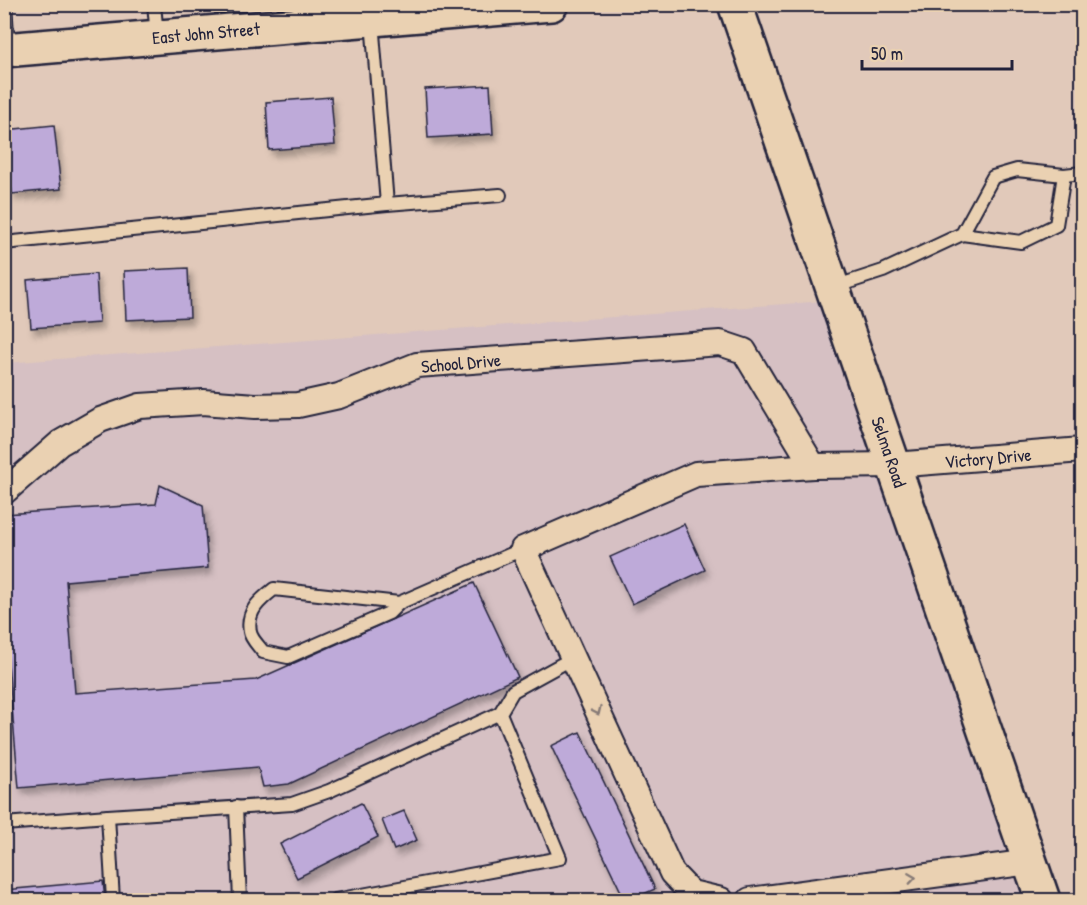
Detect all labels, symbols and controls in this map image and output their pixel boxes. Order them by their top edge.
street label: East John Street [151,16,262,50]
scale bar [862,33,1012,71]
text: 50 m [871,41,903,66]
street label: School Drive [420,347,502,379]
street label: Selma Road [865,413,913,491]
street label: Victory Drive [944,442,1032,474]
one-way arrow [590,704,602,715]
one-way arrow [907,873,916,885]

